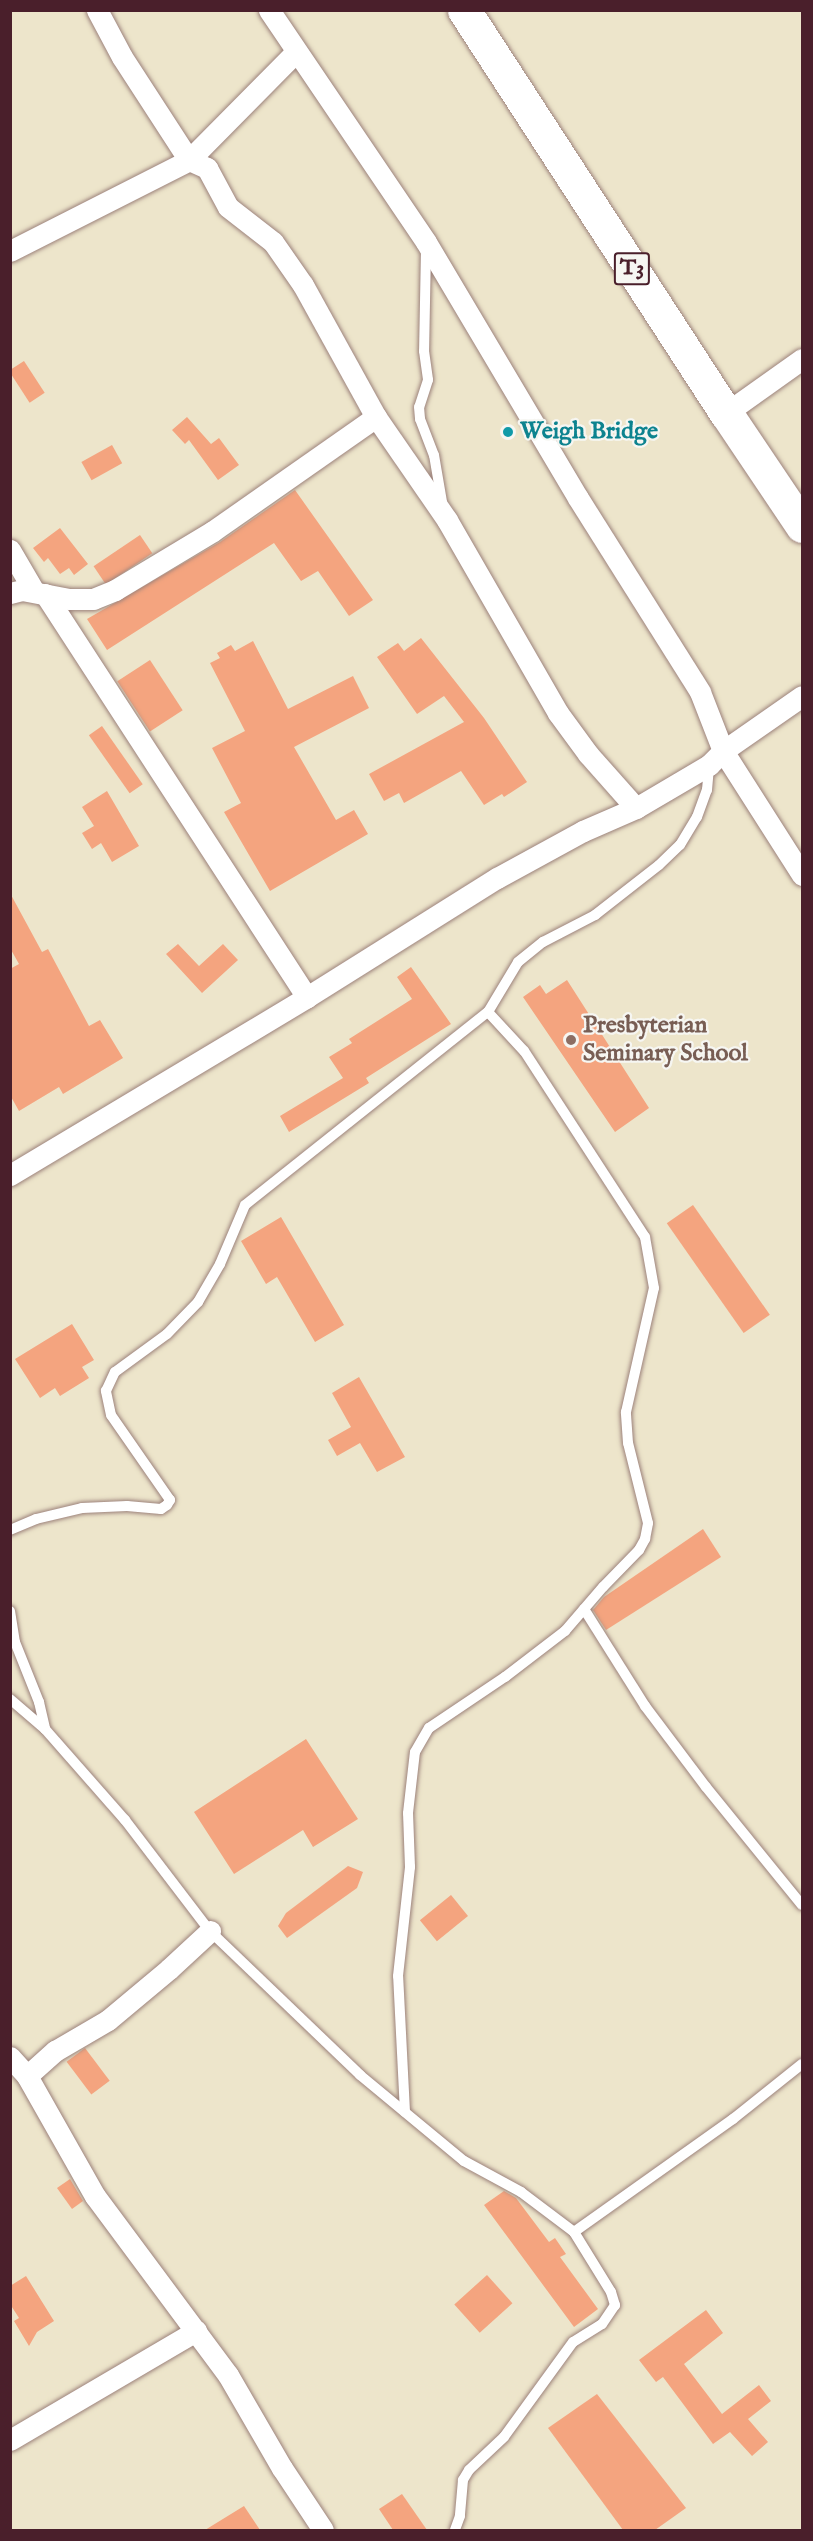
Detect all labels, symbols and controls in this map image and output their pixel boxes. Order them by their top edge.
road number: T3 [612,250,652,288]
place label: Weigh Bridge [520,418,658,446]
marker: Weigh Bridge [501,425,515,439]
place label: Presbyterian Seminary School [583,1012,748,1068]
marker: Presbyterian Seminary School [564,1033,578,1047]

